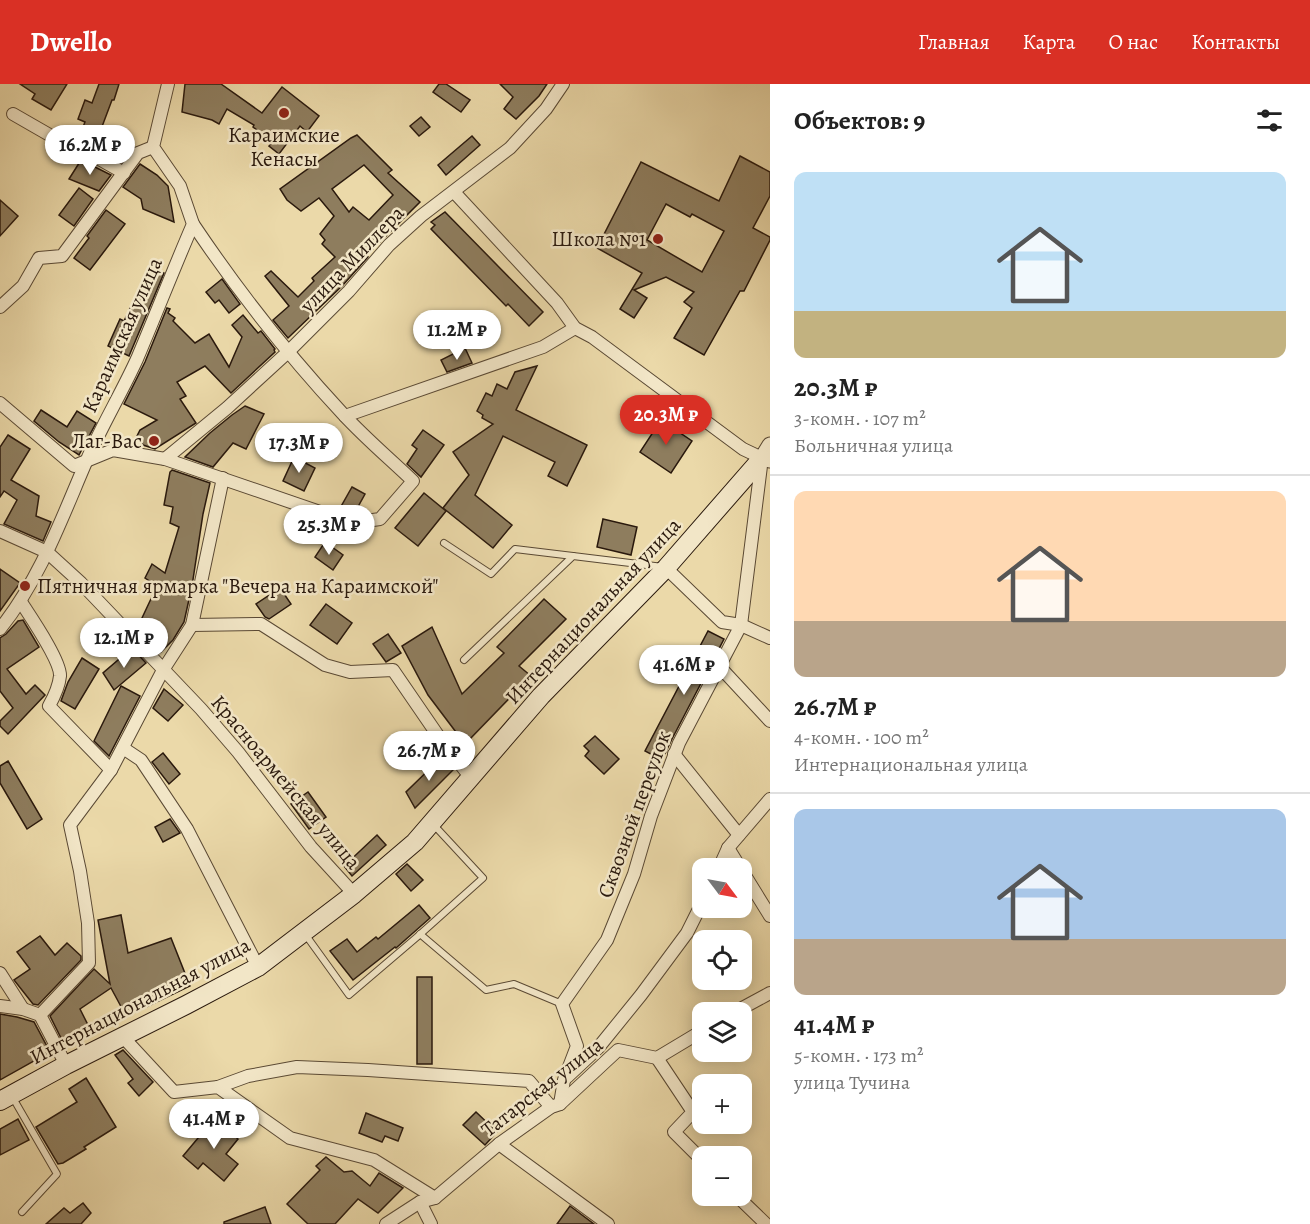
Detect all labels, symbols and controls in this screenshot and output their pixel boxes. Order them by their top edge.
text: Dwello [30,23,112,61]
text: Главная [918,28,990,56]
text: Карта [1023,28,1075,56]
text: О нас [1108,28,1158,56]
text: Контакты [1191,28,1280,56]
text: Объектов: 9 [794,103,925,138]
icon: filters [1253,104,1286,137]
marker: Караимские Кенасы [277,106,291,120]
place label: Караимские Кенасы [228,121,340,173]
pin: 16.2M ₽ [35,125,145,176]
text: 16.2M ₽ [59,131,121,158]
street label: улица Миллера [293,199,411,319]
icon: home [986,211,1094,319]
place label: Школа №1 [551,225,646,253]
marker: Школа №1 [651,232,665,246]
street label: Караимская улица [75,253,169,417]
pin: 11.2M ₽ [402,310,512,361]
text: 11.2M ₽ [427,316,487,343]
text: 20.3M ₽ [794,370,878,405]
pin: 20.3M ₽ [611,395,721,446]
text: 20.3M ₽ [634,401,698,428]
text: 3-комн. · 107 m² [794,405,926,432]
pin: 17.3M ₽ [244,423,354,474]
place label: Лаг-Вас [72,427,142,455]
text: 17.3M ₽ [269,429,329,456]
text: Больничная улица [794,432,953,459]
marker: Лаг-Вас [147,434,161,448]
pin: 25.3M ₽ [274,505,384,556]
text: 25.3M ₽ [298,511,360,538]
street label: Интернациональная улица [499,511,687,710]
icon: home [986,530,1094,638]
place label: Пятничная ярмарка "Вечера на Караимской" [37,572,438,600]
marker: Пятничная ярмарка "Вечера на Караимской" [18,579,32,593]
pin: 12.1M ₽ [69,618,179,669]
text: 12.1M ₽ [94,624,154,651]
pin: 41.6M ₽ [629,645,739,696]
text: 41.6M ₽ [653,651,715,678]
street label: Красноармейская улица [205,689,367,875]
text: 26.7M ₽ [794,689,877,724]
text: 4-комн. · 100 m² [794,724,929,751]
street label: Сквозной переулок [591,726,677,902]
pin: 26.7M ₽ [374,731,484,782]
text: 26.7M ₽ [397,737,461,764]
text: Интернациональная улица [794,751,1028,778]
icon: home [986,848,1094,956]
north arrow [692,858,752,918]
map controls [692,858,752,1206]
button: locate [692,930,752,990]
street label: Интернациональная улица [25,931,255,1071]
button: layers [692,1002,752,1062]
text: 41.4M ₽ [794,1007,875,1042]
street label: Татарская улица [475,1030,609,1143]
text: 5-комн. · 173 m² [794,1042,924,1069]
text: улица Тучина [794,1069,910,1096]
button: + [692,1074,752,1134]
pin: 41.4M ₽ [159,1099,269,1150]
text: 41.4M ₽ [183,1105,245,1132]
button: − [692,1146,752,1206]

